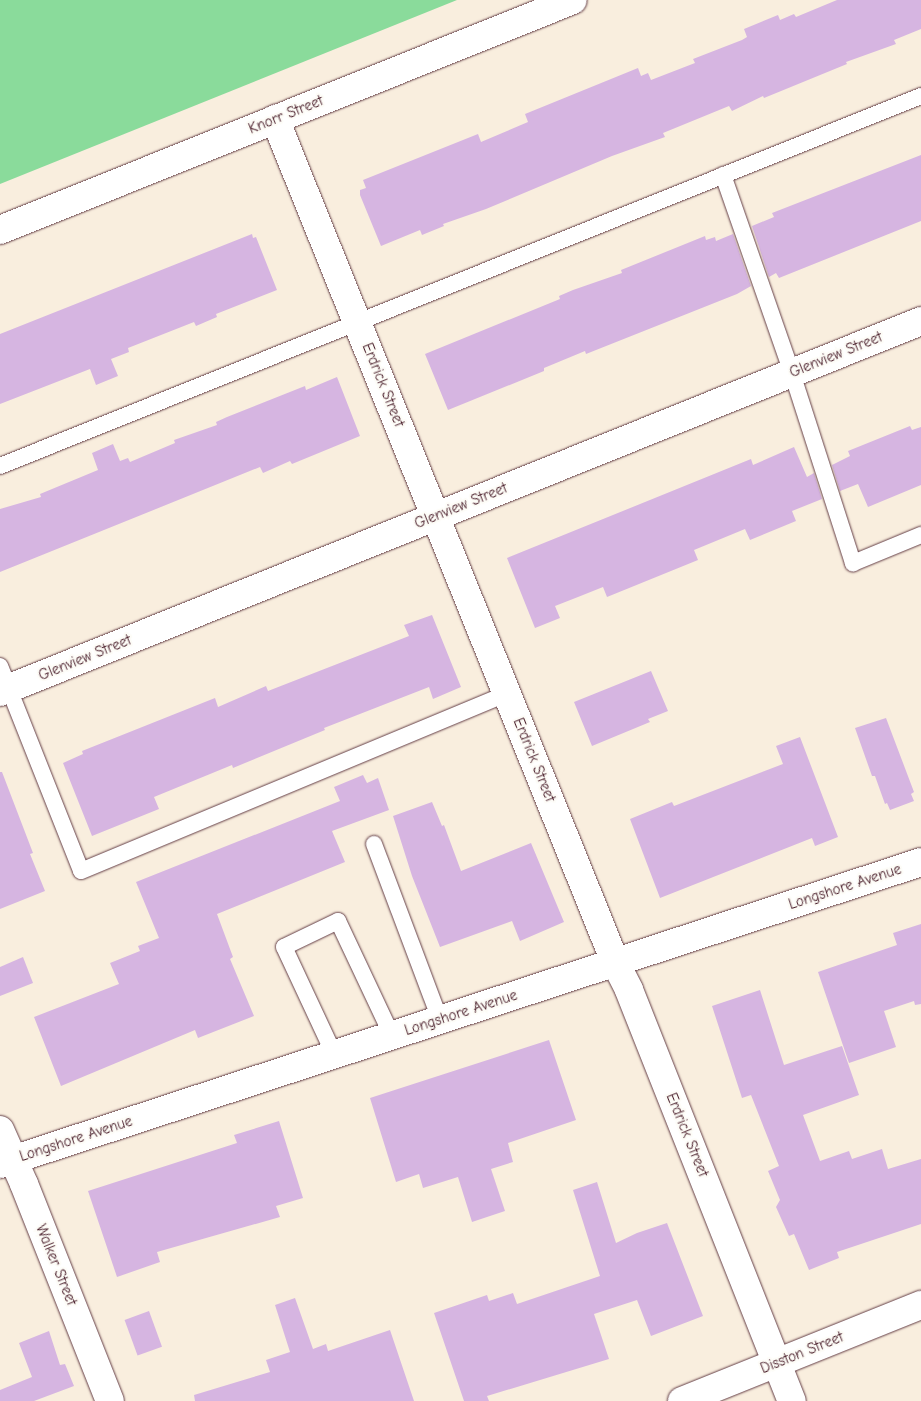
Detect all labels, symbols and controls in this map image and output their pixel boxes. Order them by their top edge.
street label: Knorr Street [246,92,326,138]
street label: Glenview Street [787,328,885,382]
street label: Erdrick Street [358,340,408,430]
street label: Glenview Street [412,479,510,533]
street label: Glenview Street [36,631,134,685]
street label: Erdrick Street [509,715,559,805]
street label: Longshore Avenue [786,860,904,914]
street label: Longshore Avenue [402,986,520,1040]
street label: Erdrick Street [662,1090,712,1180]
street label: Longshore Avenue [17,1112,135,1166]
street label: Walker Street [32,1222,80,1308]
street label: Disston Street [758,1328,846,1378]

